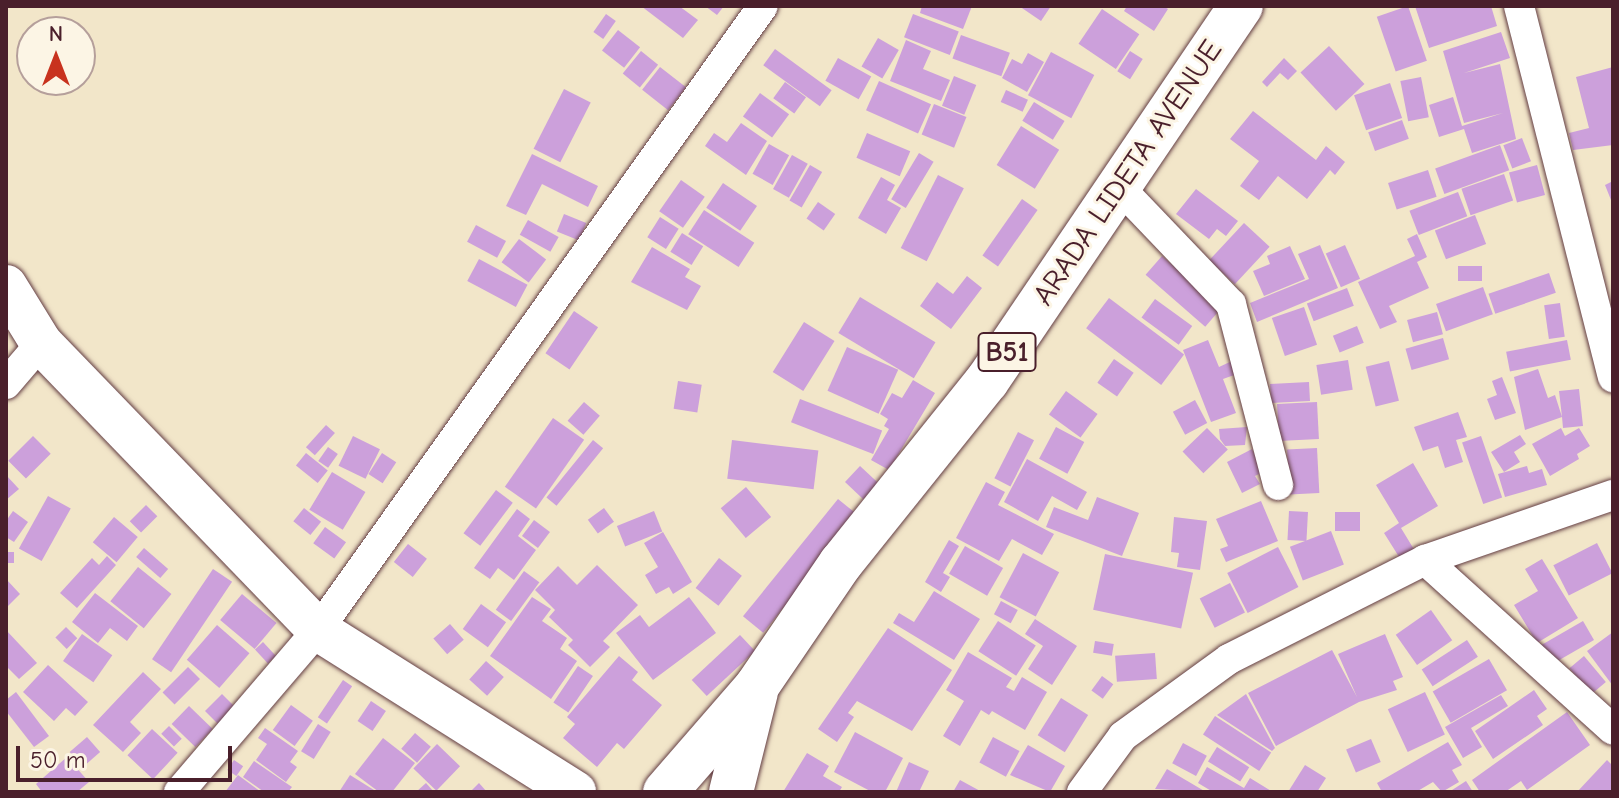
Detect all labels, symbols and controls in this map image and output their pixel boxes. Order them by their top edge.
north arrow [16,16,96,96]
text: N [49,21,63,47]
street label: ARADA LIDETA AVENUE [1026,34,1230,312]
road number: B51 [977,328,1037,376]
scale bar [20,730,236,780]
text: 50 m [30,746,86,774]

